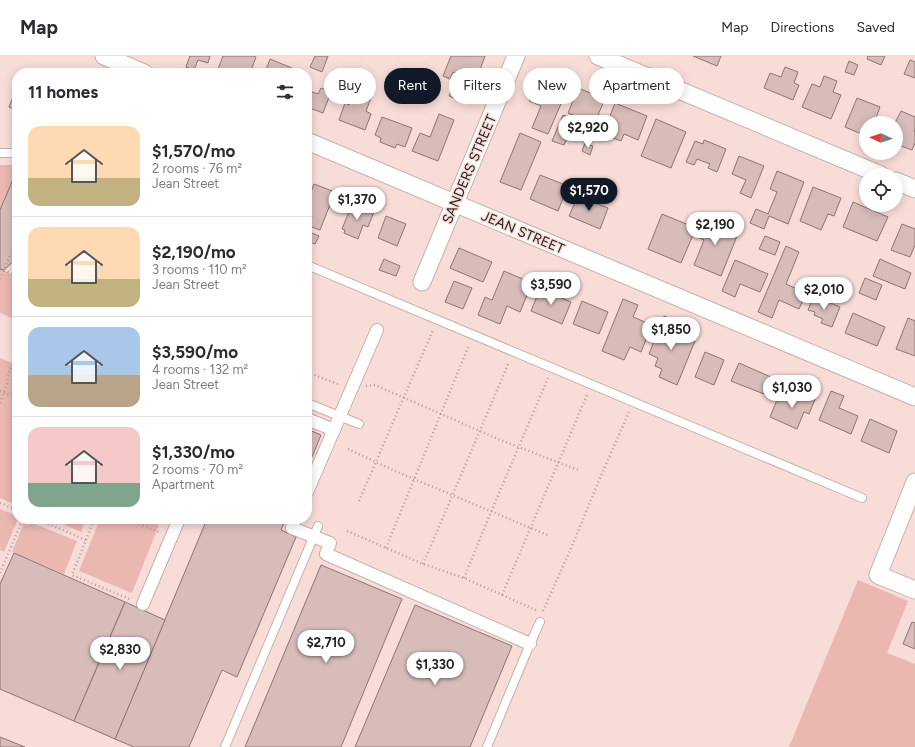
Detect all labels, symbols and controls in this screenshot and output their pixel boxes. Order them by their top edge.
text: Map [20,16,58,39]
text: Map [721,19,749,36]
text: Directions [771,19,834,36]
text: Saved [856,19,895,36]
chip: Buy [324,68,376,104]
chip: Rent [384,68,441,104]
chip: Filters [449,68,515,104]
chip: New [523,68,581,104]
chip: Apartment [589,68,684,104]
icon: filters [274,81,296,103]
text: 11 homes [28,82,98,102]
street label: SANDERS STREET [439,112,500,226]
pin: $2,920 [555,115,621,149]
north arrow [859,116,903,160]
map controls [859,116,903,212]
text: $2,920 [567,120,609,135]
text: $1,570/mo [152,141,235,161]
icon: home [60,142,108,190]
text: 2 rooms · 76 m² [152,161,242,176]
button: locate [859,168,903,212]
text: Jean Street [152,176,219,191]
pin: $1,570 [556,178,622,212]
text: $1,570 [569,183,609,198]
pin: $1,370 [324,187,390,221]
text: $1,370 [338,192,376,207]
street label: JEAN STREET [479,207,567,258]
pin: $2,190 [682,212,748,246]
text: $2,190 [695,217,735,232]
text: $2,190/mo [152,242,236,262]
icon: home [60,243,108,291]
text: 3 rooms · 110 m² [152,262,247,277]
pin: $3,590 [518,272,584,306]
text: Jean Street [152,277,219,292]
text: $3,590 [530,277,572,292]
pin: $2,010 [791,277,857,311]
text: $2,010 [804,282,844,297]
pin: $1,850 [638,317,704,351]
text: $1,850 [651,322,691,337]
text: $3,590/mo [152,342,238,362]
icon: home [60,343,108,391]
text: 4 rooms · 132 m² [152,362,248,377]
pin: $1,030 [759,375,825,409]
text: Jean Street [152,377,219,392]
text: $1,030 [772,380,812,395]
text: $1,330/mo [152,442,235,462]
icon: home [60,443,108,491]
text: 2 rooms · 70 m² [152,462,243,477]
text: Apartment [152,477,215,492]
pin: $2,710 [293,630,359,664]
text: $2,710 [306,635,346,650]
pin: $2,830 [87,637,153,671]
text: $2,830 [99,642,141,657]
pin: $1,330 [402,652,468,686]
text: $1,330 [416,657,454,672]

